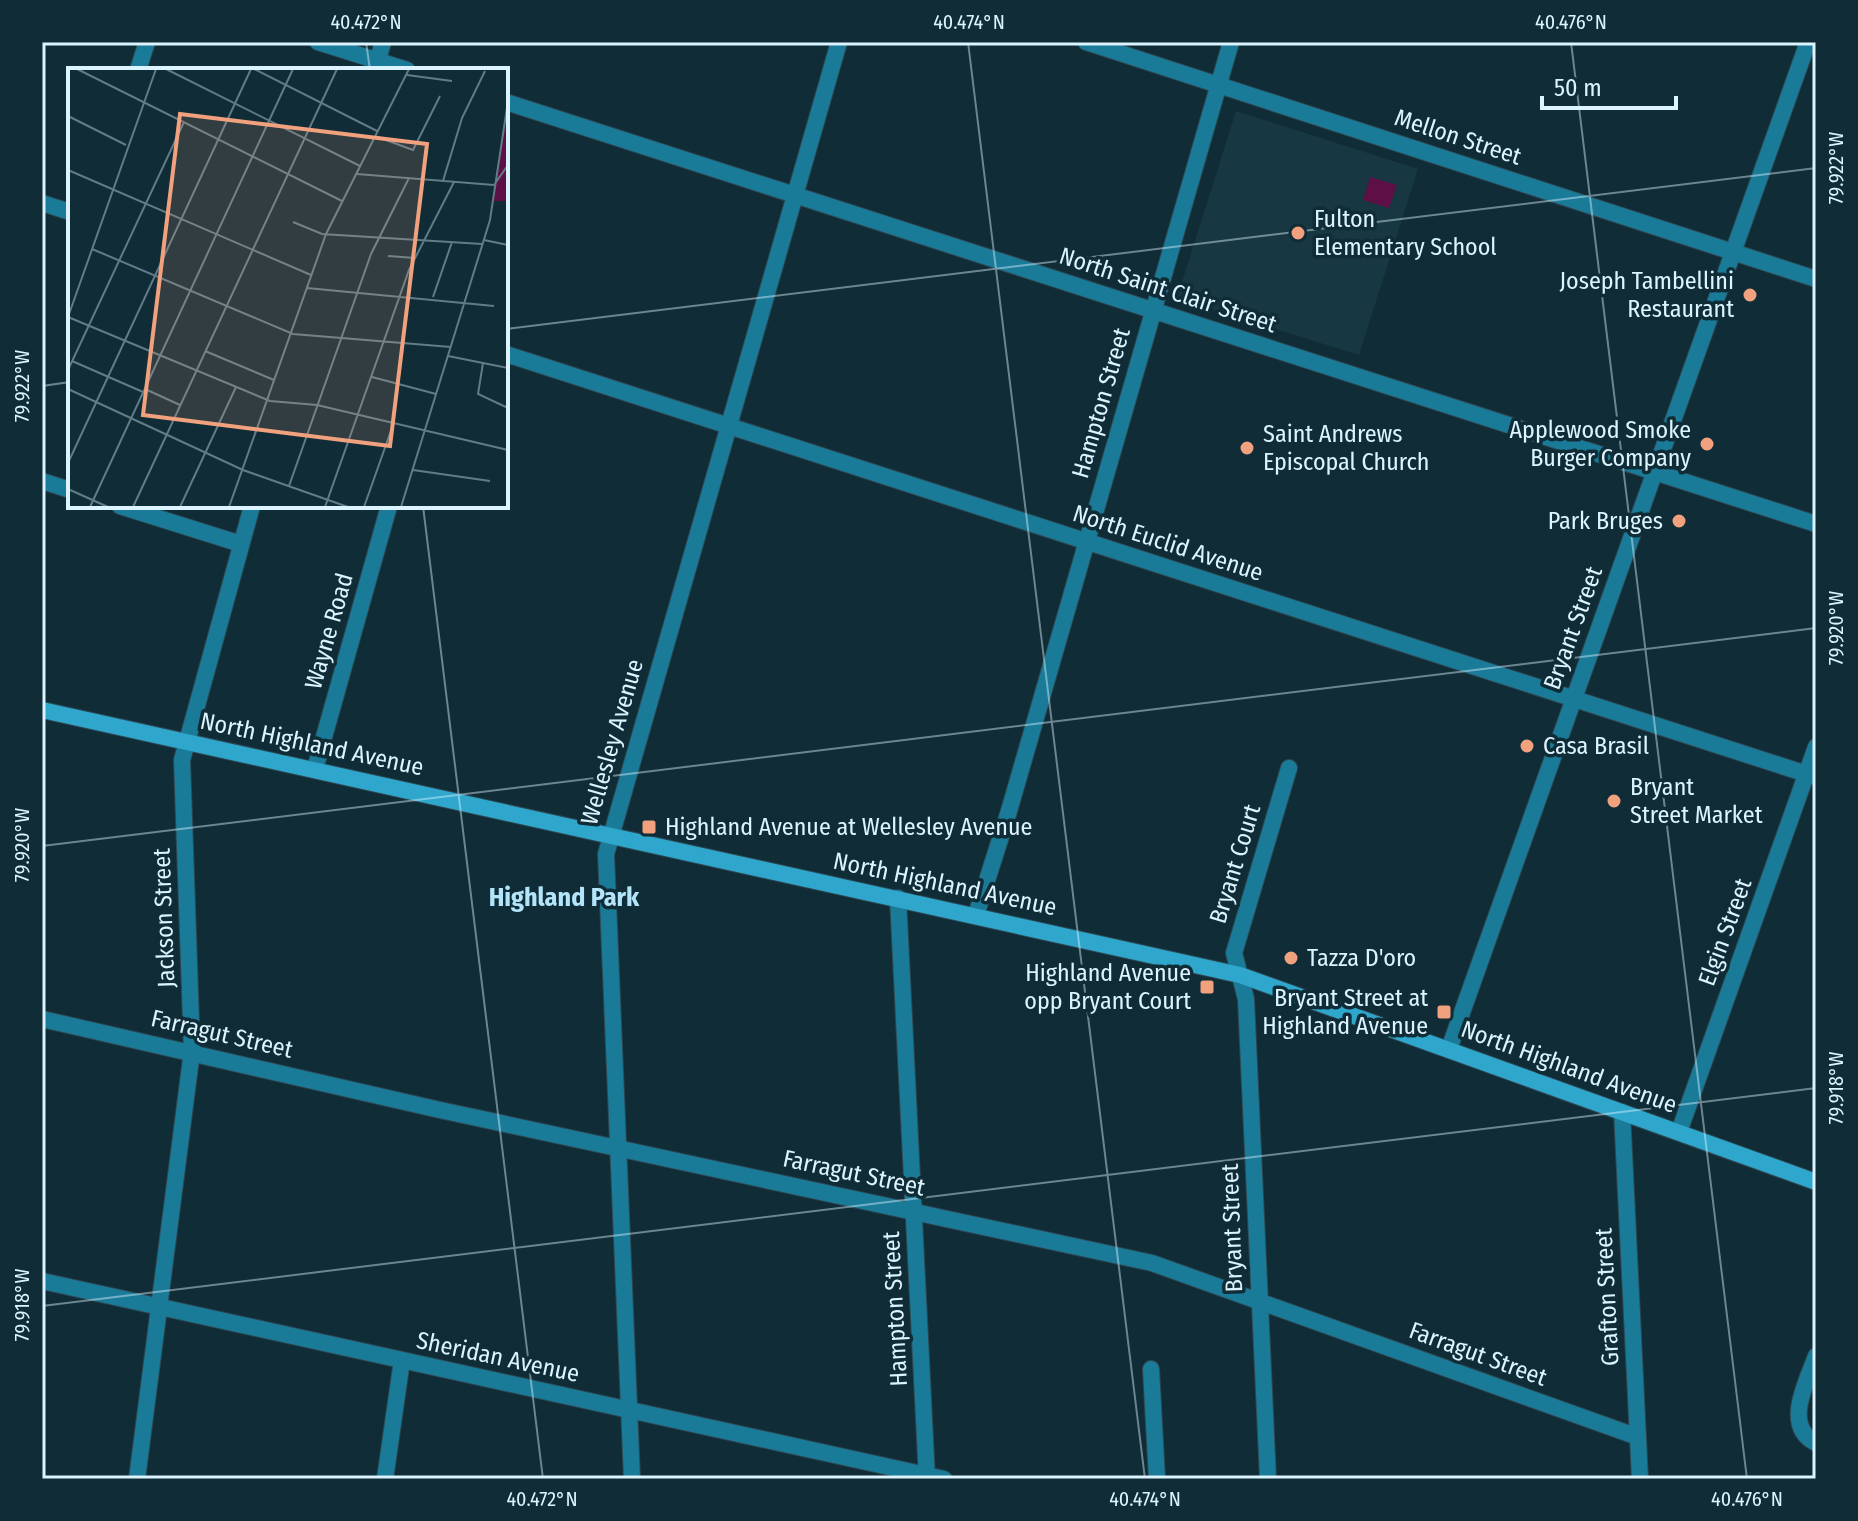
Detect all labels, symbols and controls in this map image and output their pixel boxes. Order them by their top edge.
text: 40.472°N [330,10,402,34]
text: 40.474°N [933,10,1005,34]
text: 40.476°N [1535,10,1607,34]
scale bar [1542,60,1676,110]
inset map [68,68,508,508]
text: 50 m [1554,74,1602,102]
street label: Mellon Street [1391,103,1525,171]
text: 79.922°W [1824,132,1848,204]
place label: Fulton Elementary School [1314,205,1497,261]
marker: Fulton Elementary School [1289,224,1307,242]
street label: North Saint Clair Street [1056,242,1280,338]
place label: Joseph Tambellini Restaurant [1559,267,1734,323]
marker: Joseph Tambellini Restaurant [1741,286,1759,304]
street label: Hampton Street [1066,325,1136,481]
text: 79.922°W [10,350,34,422]
place label: Applewood Smoke Burger Company [1509,416,1691,472]
place label: Saint Andrews Episcopal Church [1263,420,1429,476]
marker: Applewood Smoke Burger Company [1698,435,1716,453]
marker: Saint Andrews Episcopal Church [1238,439,1256,457]
street label: North Euclid Avenue [1069,499,1267,587]
place label: Park Bruges [1548,507,1663,535]
marker: Park Bruges [1670,512,1688,530]
street label: Bryant Street [1538,563,1608,693]
street label: Wayne Road [299,570,359,692]
text: 79.920°W [1824,591,1848,665]
street label: Wellesley Avenue [575,656,649,828]
street label: North Highland Avenue [198,707,426,781]
place label: Casa Brasil [1543,732,1649,760]
marker: Casa Brasil [1518,737,1536,755]
place label: Bryant Street Market [1630,773,1763,829]
marker: Bryant Street Market [1605,792,1623,810]
street label: Bryant Court [1204,801,1266,927]
text: 79.920°W [10,808,34,882]
place label: Highland Avenue at Wellesley Avenue [665,813,1032,841]
marker: Highland Avenue at Wellesley Avenue [640,818,658,836]
street label: Jackson Street [148,847,180,988]
street label: North Highland Avenue [831,847,1059,921]
street label: Elgin Street [1693,874,1757,989]
district label: Highland Park [489,882,640,913]
place label: Tazza D'oro [1307,944,1416,972]
marker: Tazza D'oro [1282,949,1300,967]
place label: Highland Avenue opp Bryant Court [1024,959,1191,1015]
marker: Highland Avenue opp Bryant Court [1198,978,1216,996]
place label: Bryant Street at Highland Avenue [1262,984,1428,1040]
marker: Bryant Street at Highland Avenue [1435,1003,1453,1021]
street label: Farragut Street [148,1004,296,1064]
street label: North Highland Avenue [1457,1015,1681,1119]
text: 79.918°W [1824,1052,1848,1124]
street label: Farragut Street [780,1144,928,1202]
street label: Bryant Street [1216,1163,1248,1293]
street label: Grafton Street [1589,1227,1625,1367]
street label: Hampton Street [877,1231,913,1387]
text: 79.918°W [10,1269,34,1341]
street label: Farragut Street [1405,1316,1551,1392]
street label: Sheridan Avenue [414,1326,582,1388]
text: 40.472°N [506,1487,578,1511]
text: 40.474°N [1109,1487,1181,1511]
text: 40.476°N [1711,1487,1783,1511]

